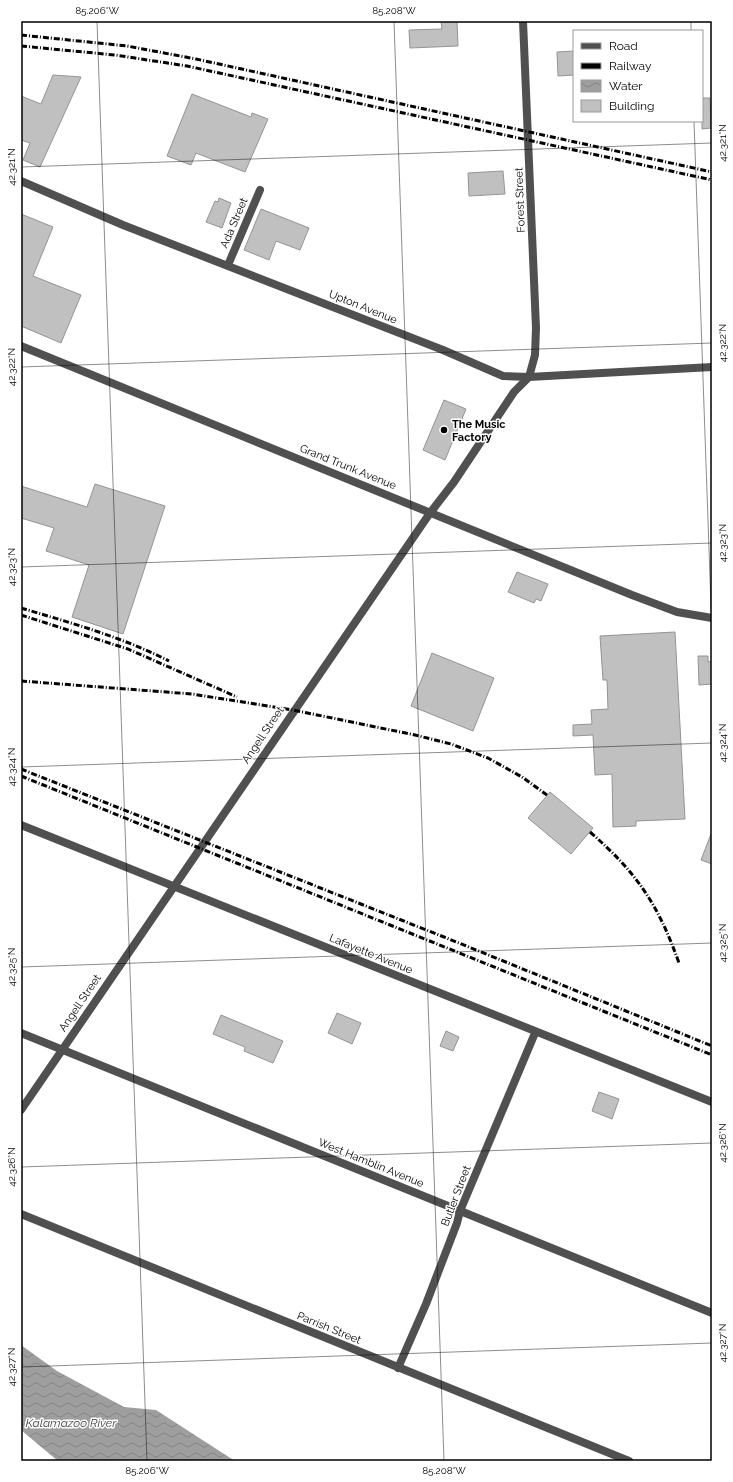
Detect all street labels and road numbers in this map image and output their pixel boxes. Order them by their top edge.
street label: Forest Street [512,167,528,233]
street label: Ada Street [218,196,251,250]
street label: Upton Avenue [327,287,400,327]
street label: Grand Trunk Avenue [298,442,399,492]
street label: Angell Street [239,704,287,766]
street label: Lafayette Avenue [327,931,415,977]
street label: Angell Street [56,972,104,1034]
street label: West Hamblin Avenue [316,1136,426,1190]
street label: Butler Street [438,1164,474,1228]
street label: Parrish Street [295,1309,363,1347]

